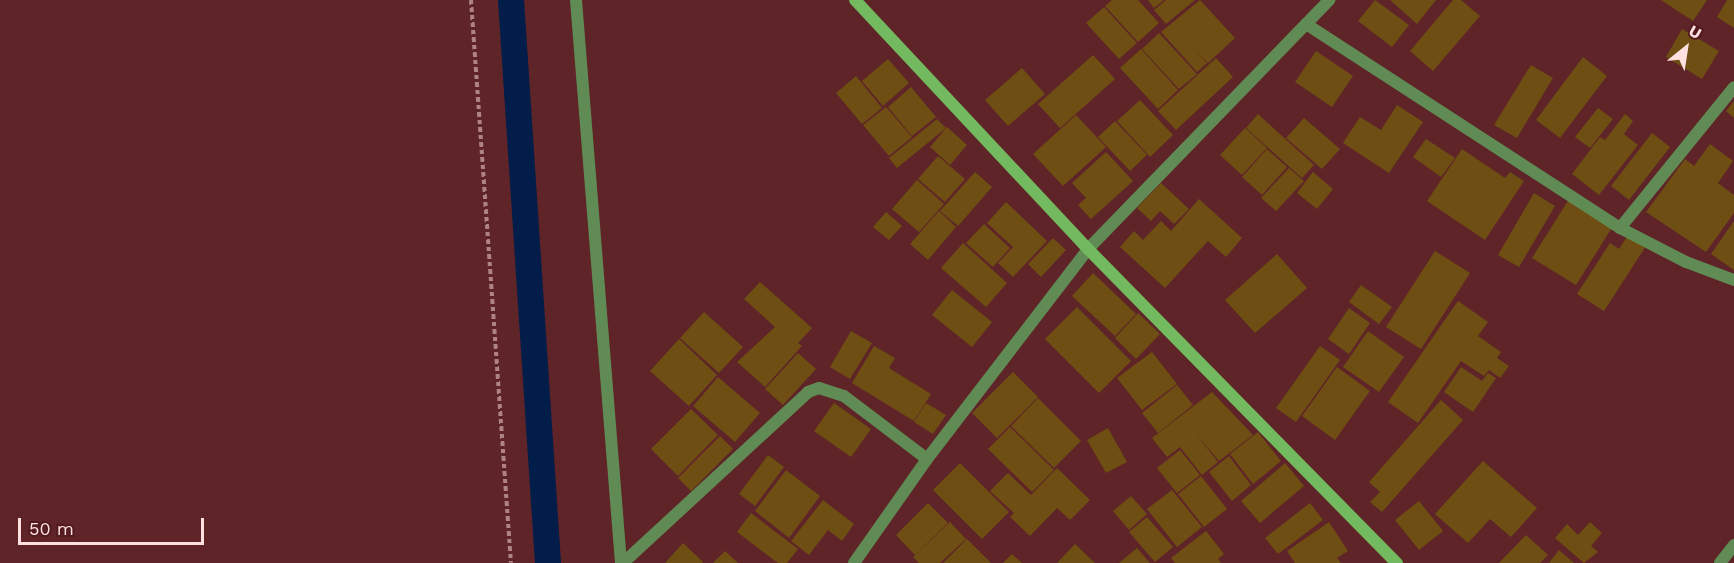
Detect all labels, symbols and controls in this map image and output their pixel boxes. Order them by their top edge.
north arrow [1656,18,1716,78]
text: U [1686,21,1705,43]
scale bar [21,506,207,544]
text: 50 m [29,518,74,539]

